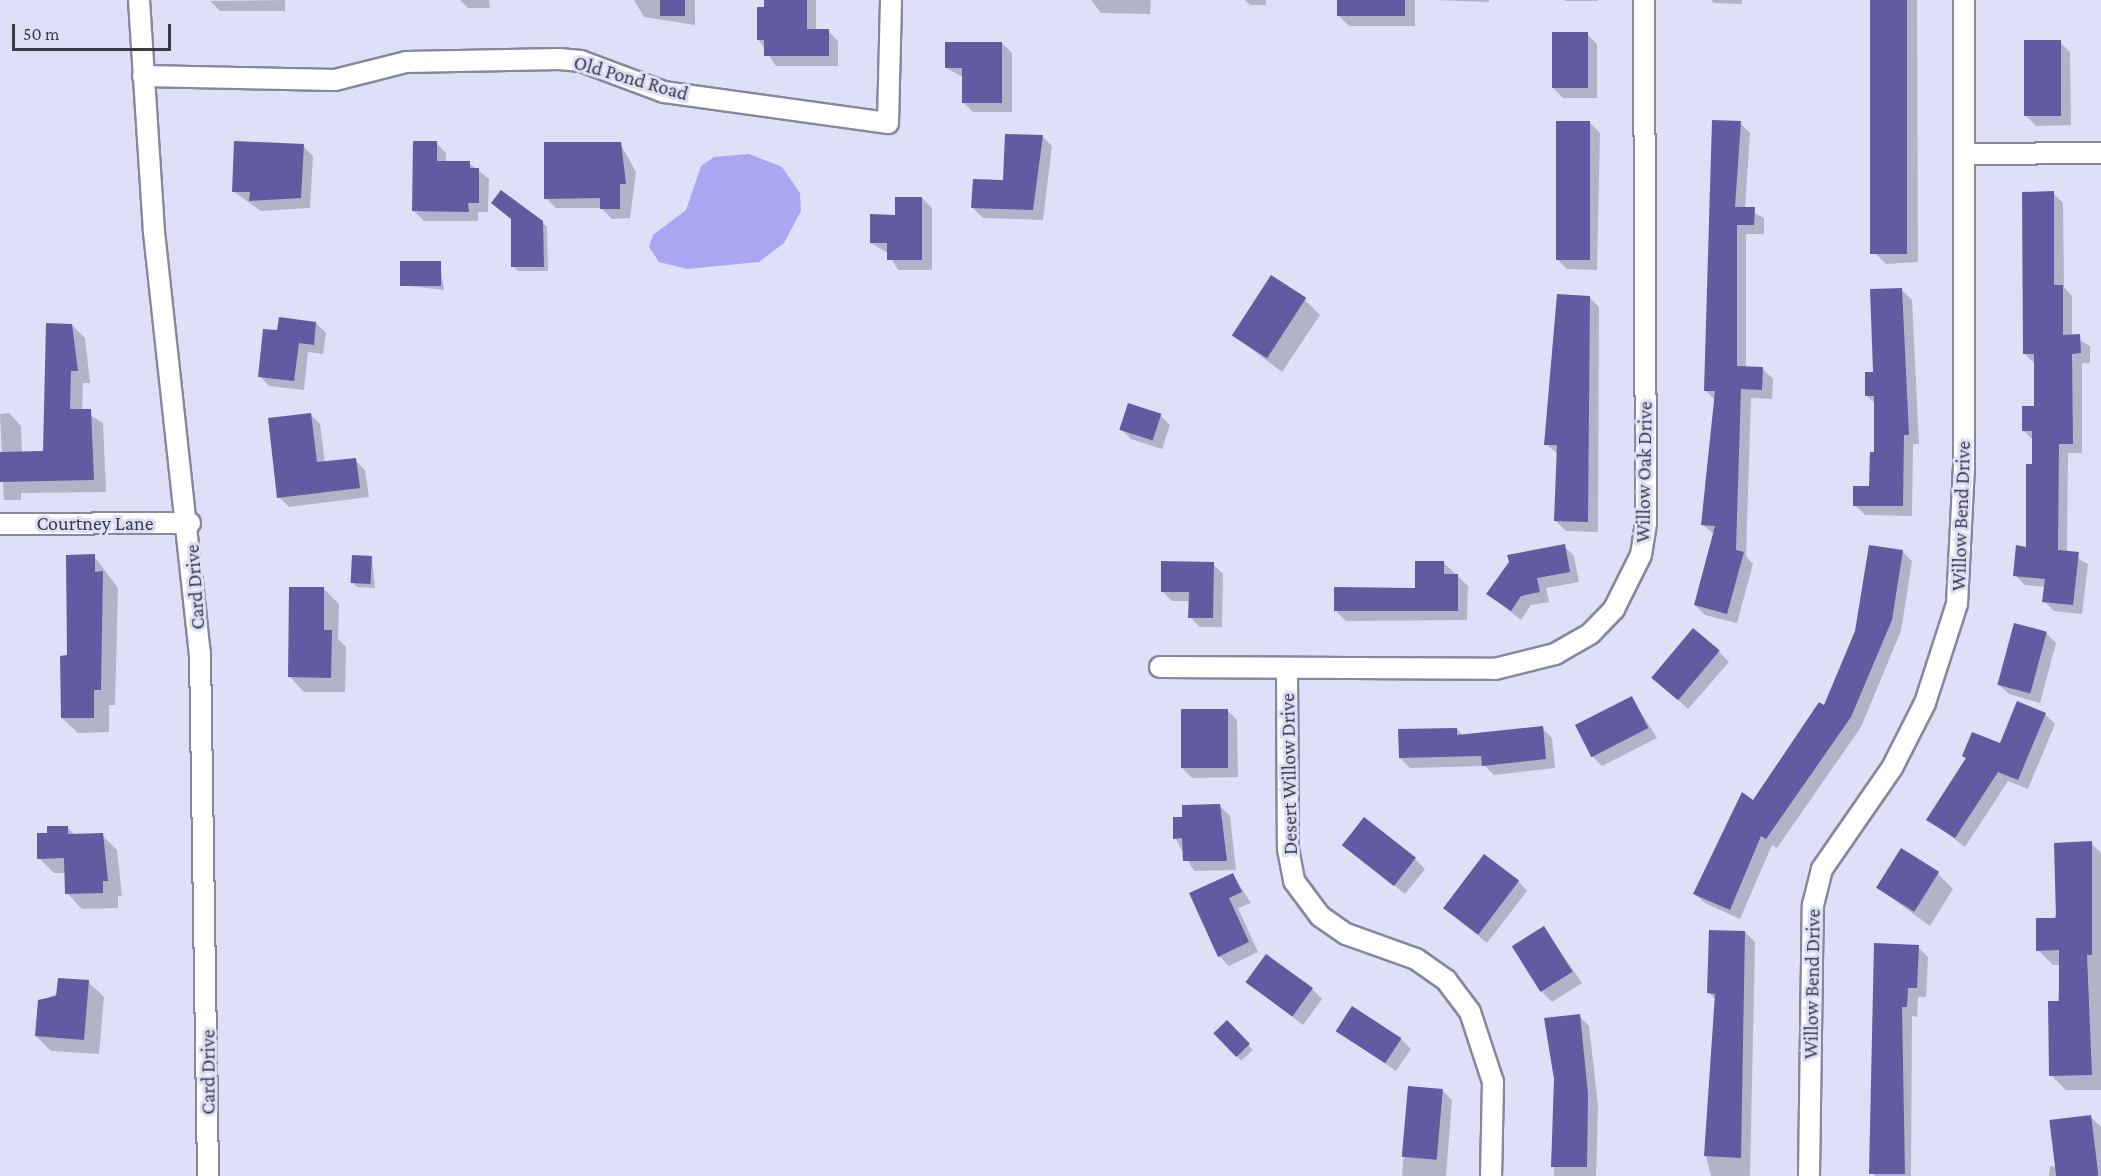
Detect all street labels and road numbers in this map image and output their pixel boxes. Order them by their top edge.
street label: Old Pond Road [571,50,691,106]
street label: Willow Oak Drive [1631,401,1657,543]
street label: Willow Bend Drive [1946,440,1976,592]
street label: Courtney Lane [36,511,154,535]
street label: Card Drive [180,544,210,630]
street label: Desert Willow Drive [1276,693,1302,855]
street label: Willow Bend Drive [1799,909,1825,1059]
street label: Card Drive [196,1029,220,1115]

